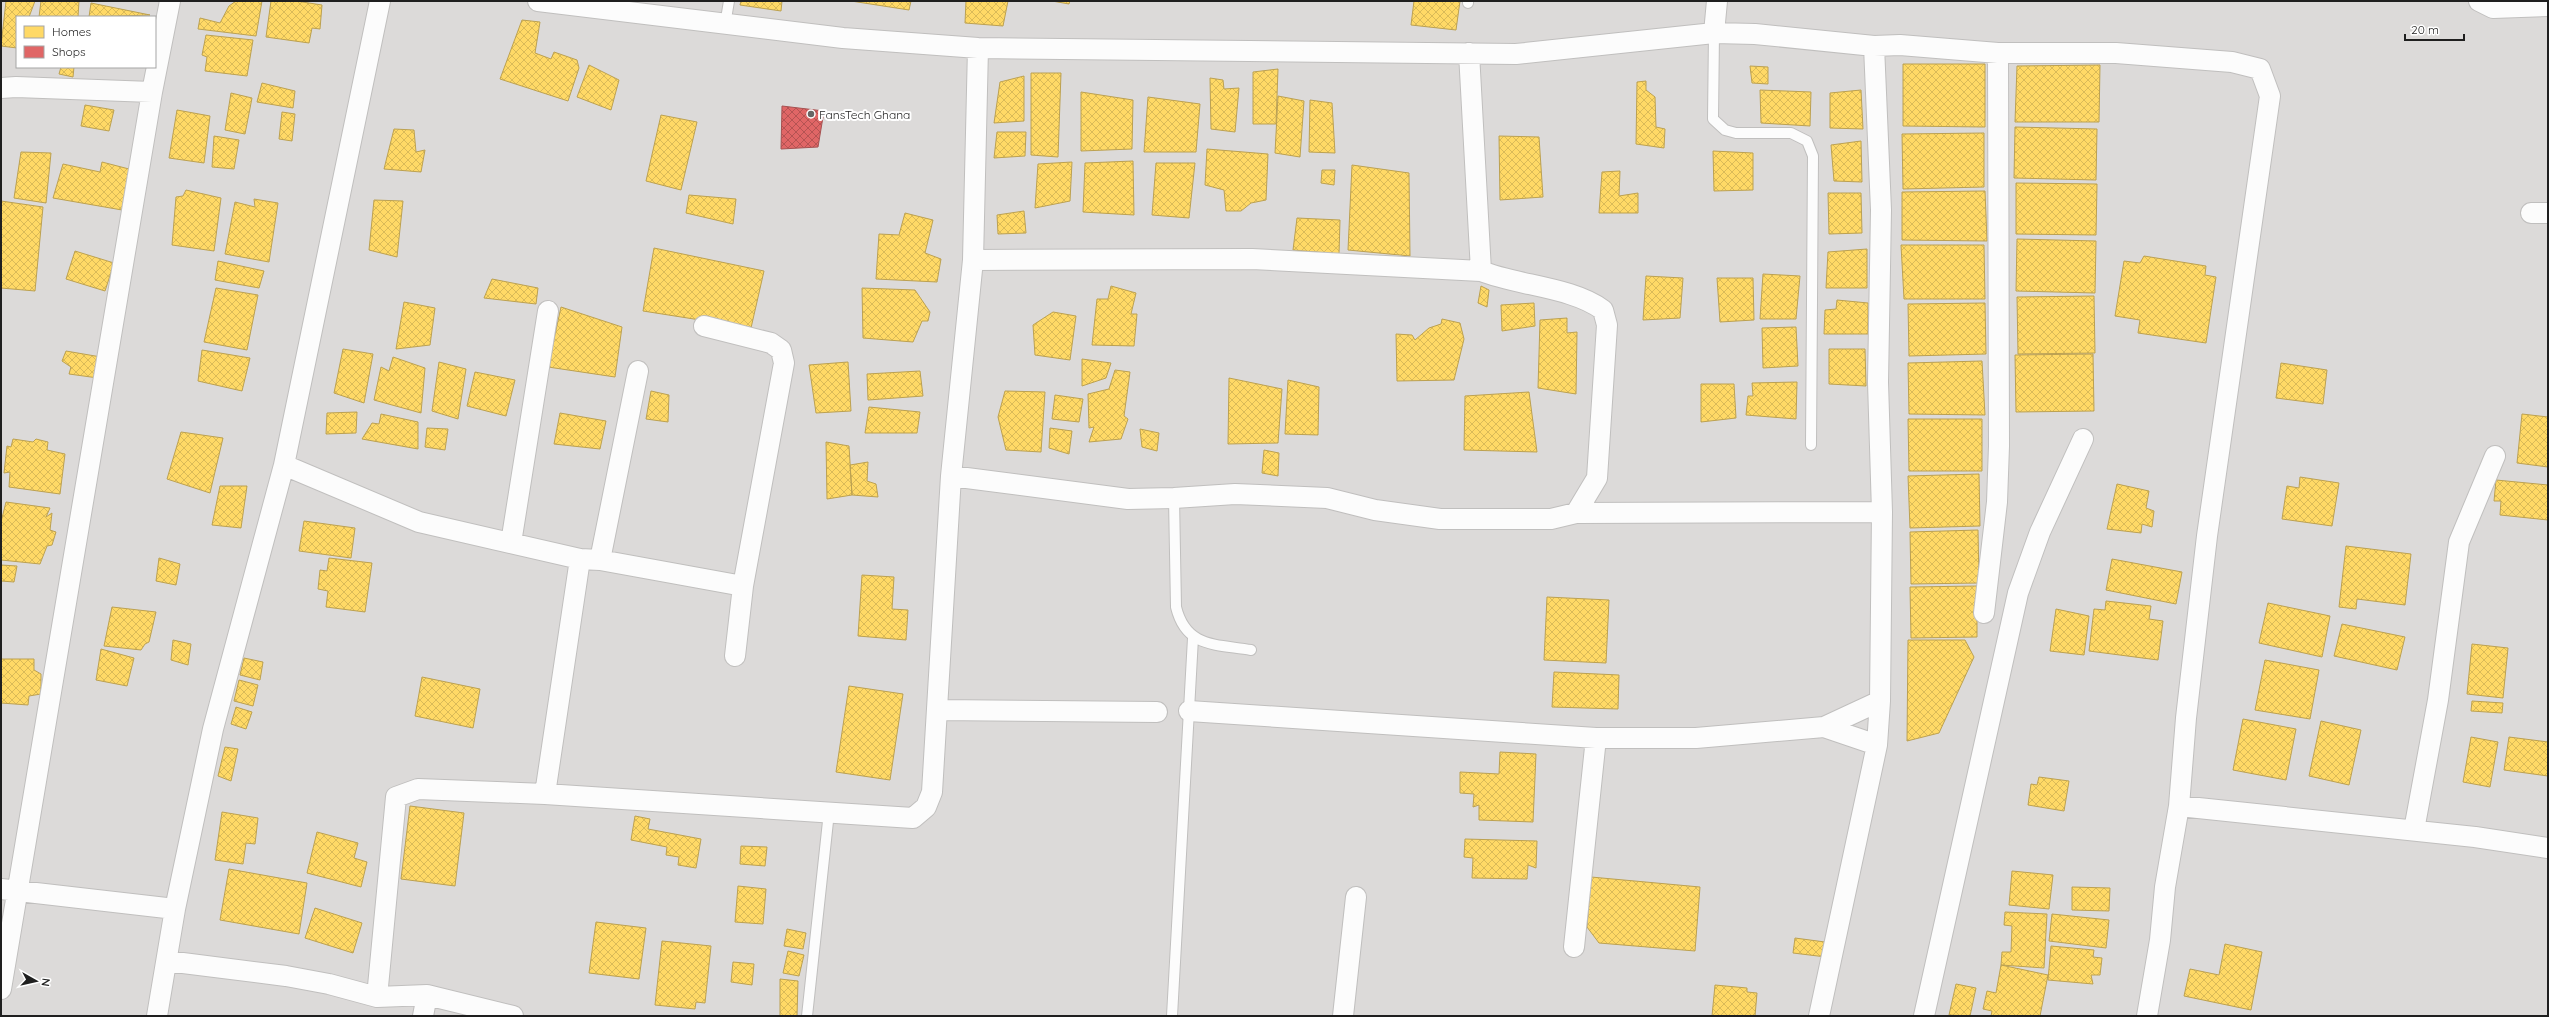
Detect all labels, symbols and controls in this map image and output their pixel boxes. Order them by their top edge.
legend [16,16,156,68]
scale bar [2405,16,2464,42]
text: 20 m [2411,22,2439,37]
text: Homes [52,24,92,39]
text: Shops [52,44,86,59]
place label: FansTech Ghana [819,107,910,122]
marker: FansTech Ghana [806,109,816,119]
north arrow [16,961,56,1001]
text: N [38,977,53,987]

